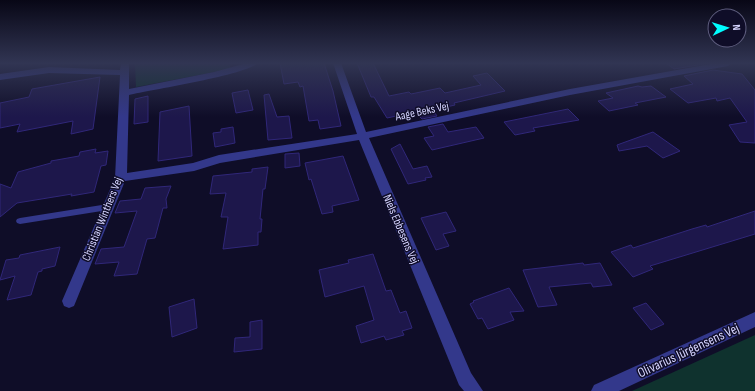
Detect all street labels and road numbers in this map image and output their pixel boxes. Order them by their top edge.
street label: Aage Beks Vej [393,99,450,125]
street label: Christian Winthers Vej [79,175,126,263]
street label: Niels Ebbesens Vej [379,192,422,266]
street label: Olivarius Jürgensens Vej [635,319,742,381]

